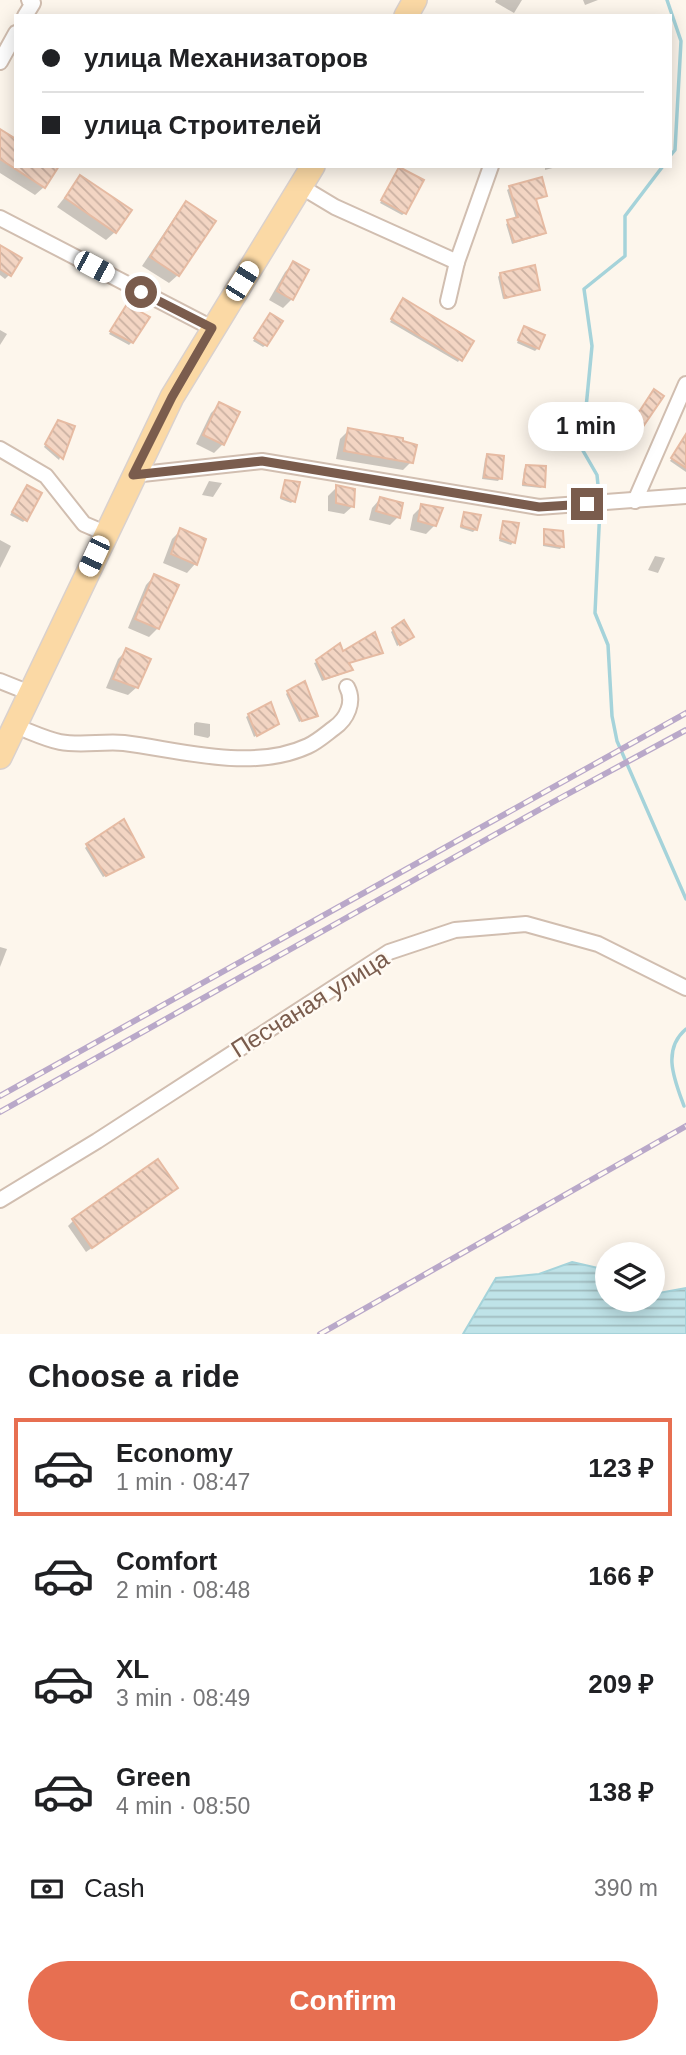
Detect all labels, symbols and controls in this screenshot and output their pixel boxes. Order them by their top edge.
text: улица Механизаторов [84,43,368,73]
text: улица Строителей [84,110,322,140]
car [71,248,118,286]
car [222,258,263,304]
route start [125,276,157,308]
callout: 1 min [529,402,645,452]
text: 1 min [556,413,616,439]
route end [571,488,603,520]
car [76,533,113,579]
street label: Песчаная улица [226,944,394,1063]
map controls [595,1242,665,1312]
button: layers [595,1242,665,1312]
text: Choose a ride [28,1358,240,1394]
icon: car [32,1436,95,1499]
text: Economy [116,1438,233,1468]
text: 123 ₽ [588,1453,654,1483]
text: 1 min · 08:47 [116,1469,250,1495]
icon: car [32,1544,95,1607]
text: Comfort [116,1546,217,1576]
text: 166 ₽ [588,1561,654,1591]
text: 2 min · 08:48 [116,1577,250,1603]
icon: car [32,1652,95,1715]
text: XL [116,1654,149,1684]
text: 209 ₽ [588,1669,654,1699]
text: 3 min · 08:49 [116,1685,250,1711]
icon: car [32,1760,95,1823]
text: Green [116,1762,191,1792]
text: 138 ₽ [588,1777,654,1807]
text: 4 min · 08:50 [116,1793,250,1819]
icon: cash [28,1870,66,1908]
text: Cash [84,1873,145,1903]
text: 390 m [594,1875,658,1901]
button: Confirm [28,1961,658,2041]

